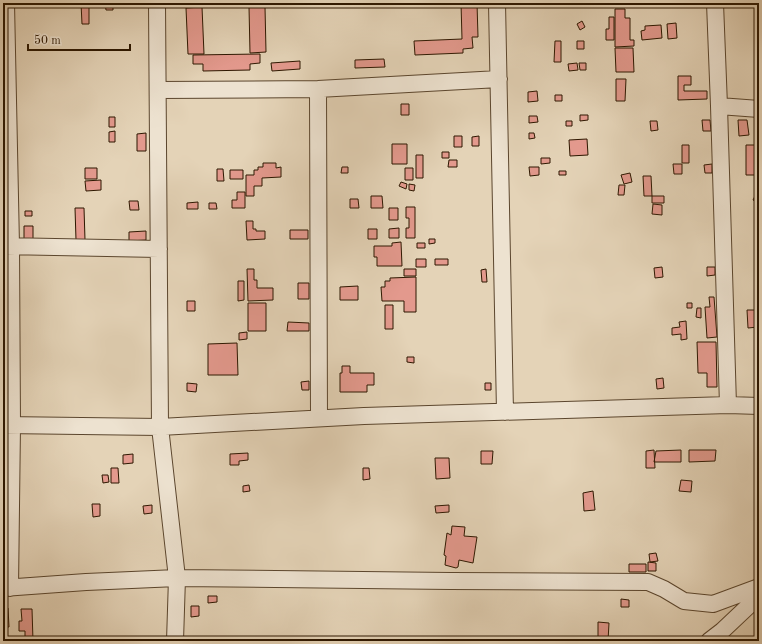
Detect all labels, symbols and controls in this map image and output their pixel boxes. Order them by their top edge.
scale bar [28,26,130,52]
text: 50 m [34,34,61,47]

